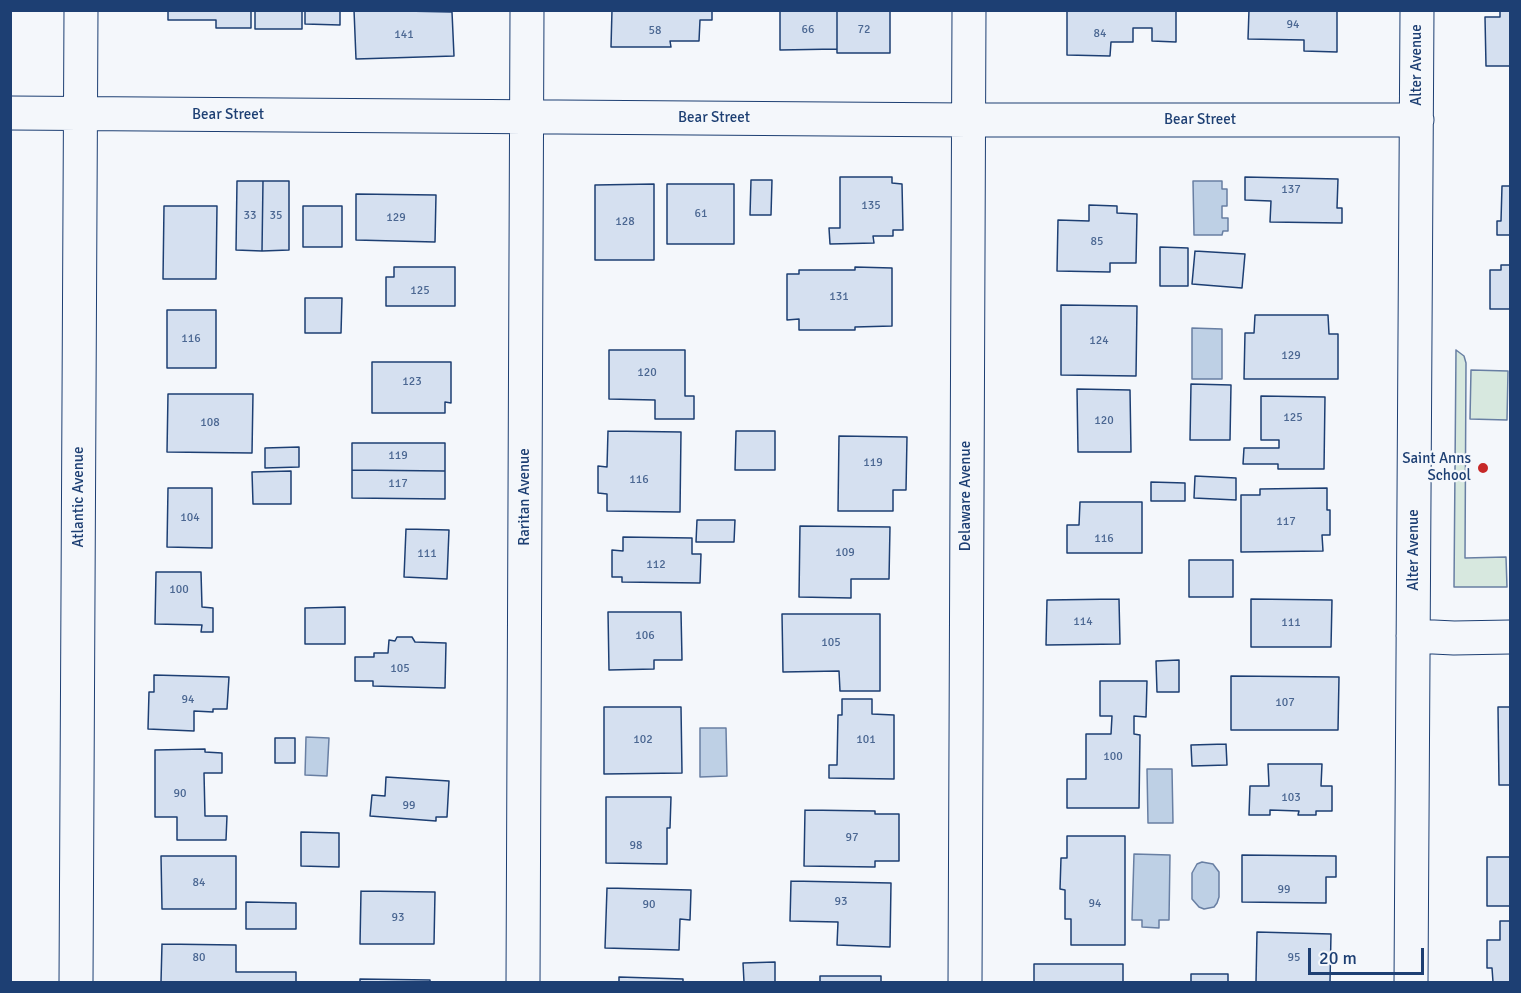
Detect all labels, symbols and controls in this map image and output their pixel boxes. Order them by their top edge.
house number: 94 [1287,18,1299,32]
house number: 66 [802,23,814,37]
house number: 72 [858,23,870,37]
house number: 58 [649,24,661,38]
street label: Alter Avenue [1408,24,1426,106]
house number: 84 [1094,27,1106,41]
house number: 141 [394,28,414,42]
street label: Bear Street [192,106,264,124]
street label: Bear Street [678,109,750,127]
street label: Bear Street [1164,111,1236,129]
house number: 137 [1281,183,1301,197]
house number: 135 [861,199,881,213]
house number: 61 [695,207,707,221]
house number: 33 [244,209,256,223]
house number: 35 [270,209,282,223]
house number: 129 [386,211,406,225]
house number: 128 [615,215,635,229]
house number: 85 [1091,235,1103,249]
house number: 125 [410,284,430,298]
house number: 131 [829,290,849,304]
house number: 116 [181,332,201,346]
house number: 124 [1089,334,1109,348]
house number: 129 [1281,349,1301,363]
house number: 120 [637,366,657,380]
house number: 123 [402,375,422,389]
house number: 125 [1283,411,1303,425]
house number: 120 [1094,414,1114,428]
house number: 108 [200,416,220,430]
street label: Delaware Avenue [957,441,975,551]
street label: Atlantic Avenue [70,446,88,548]
street label: Raritan Avenue [516,448,534,546]
house number: 119 [388,449,408,463]
place label: Saint Anns School [1402,450,1471,485]
house number: 119 [863,456,883,470]
marker: Saint Anns School [1476,461,1490,475]
house number: 116 [629,473,649,487]
house number: 117 [388,477,408,491]
street label: Alter Avenue [1405,509,1423,591]
house number: 104 [180,511,200,525]
house number: 117 [1276,515,1296,529]
house number: 116 [1094,532,1114,546]
house number: 109 [835,546,855,560]
house number: 111 [417,547,437,561]
house number: 112 [646,558,666,572]
house number: 100 [169,583,189,597]
house number: 114 [1073,615,1093,629]
house number: 111 [1281,616,1301,630]
house number: 106 [635,629,655,643]
house number: 105 [821,636,841,650]
house number: 105 [390,662,410,676]
house number: 94 [182,693,194,707]
house number: 107 [1275,696,1295,710]
house number: 102 [633,733,653,747]
house number: 101 [856,733,876,747]
house number: 100 [1103,750,1123,764]
house number: 90 [174,787,186,801]
house number: 103 [1281,791,1301,805]
house number: 99 [403,799,415,813]
house number: 97 [846,831,858,845]
house number: 98 [630,839,642,853]
house number: 84 [193,876,205,890]
house number: 99 [1278,883,1290,897]
house number: 93 [835,895,847,909]
house number: 94 [1089,897,1101,911]
house number: 90 [643,898,655,912]
house number: 93 [392,911,404,925]
scale bar [1311,936,1426,974]
text: 20 m [1319,947,1357,969]
house number: 80 [193,951,205,965]
house number: 95 [1288,951,1300,965]

